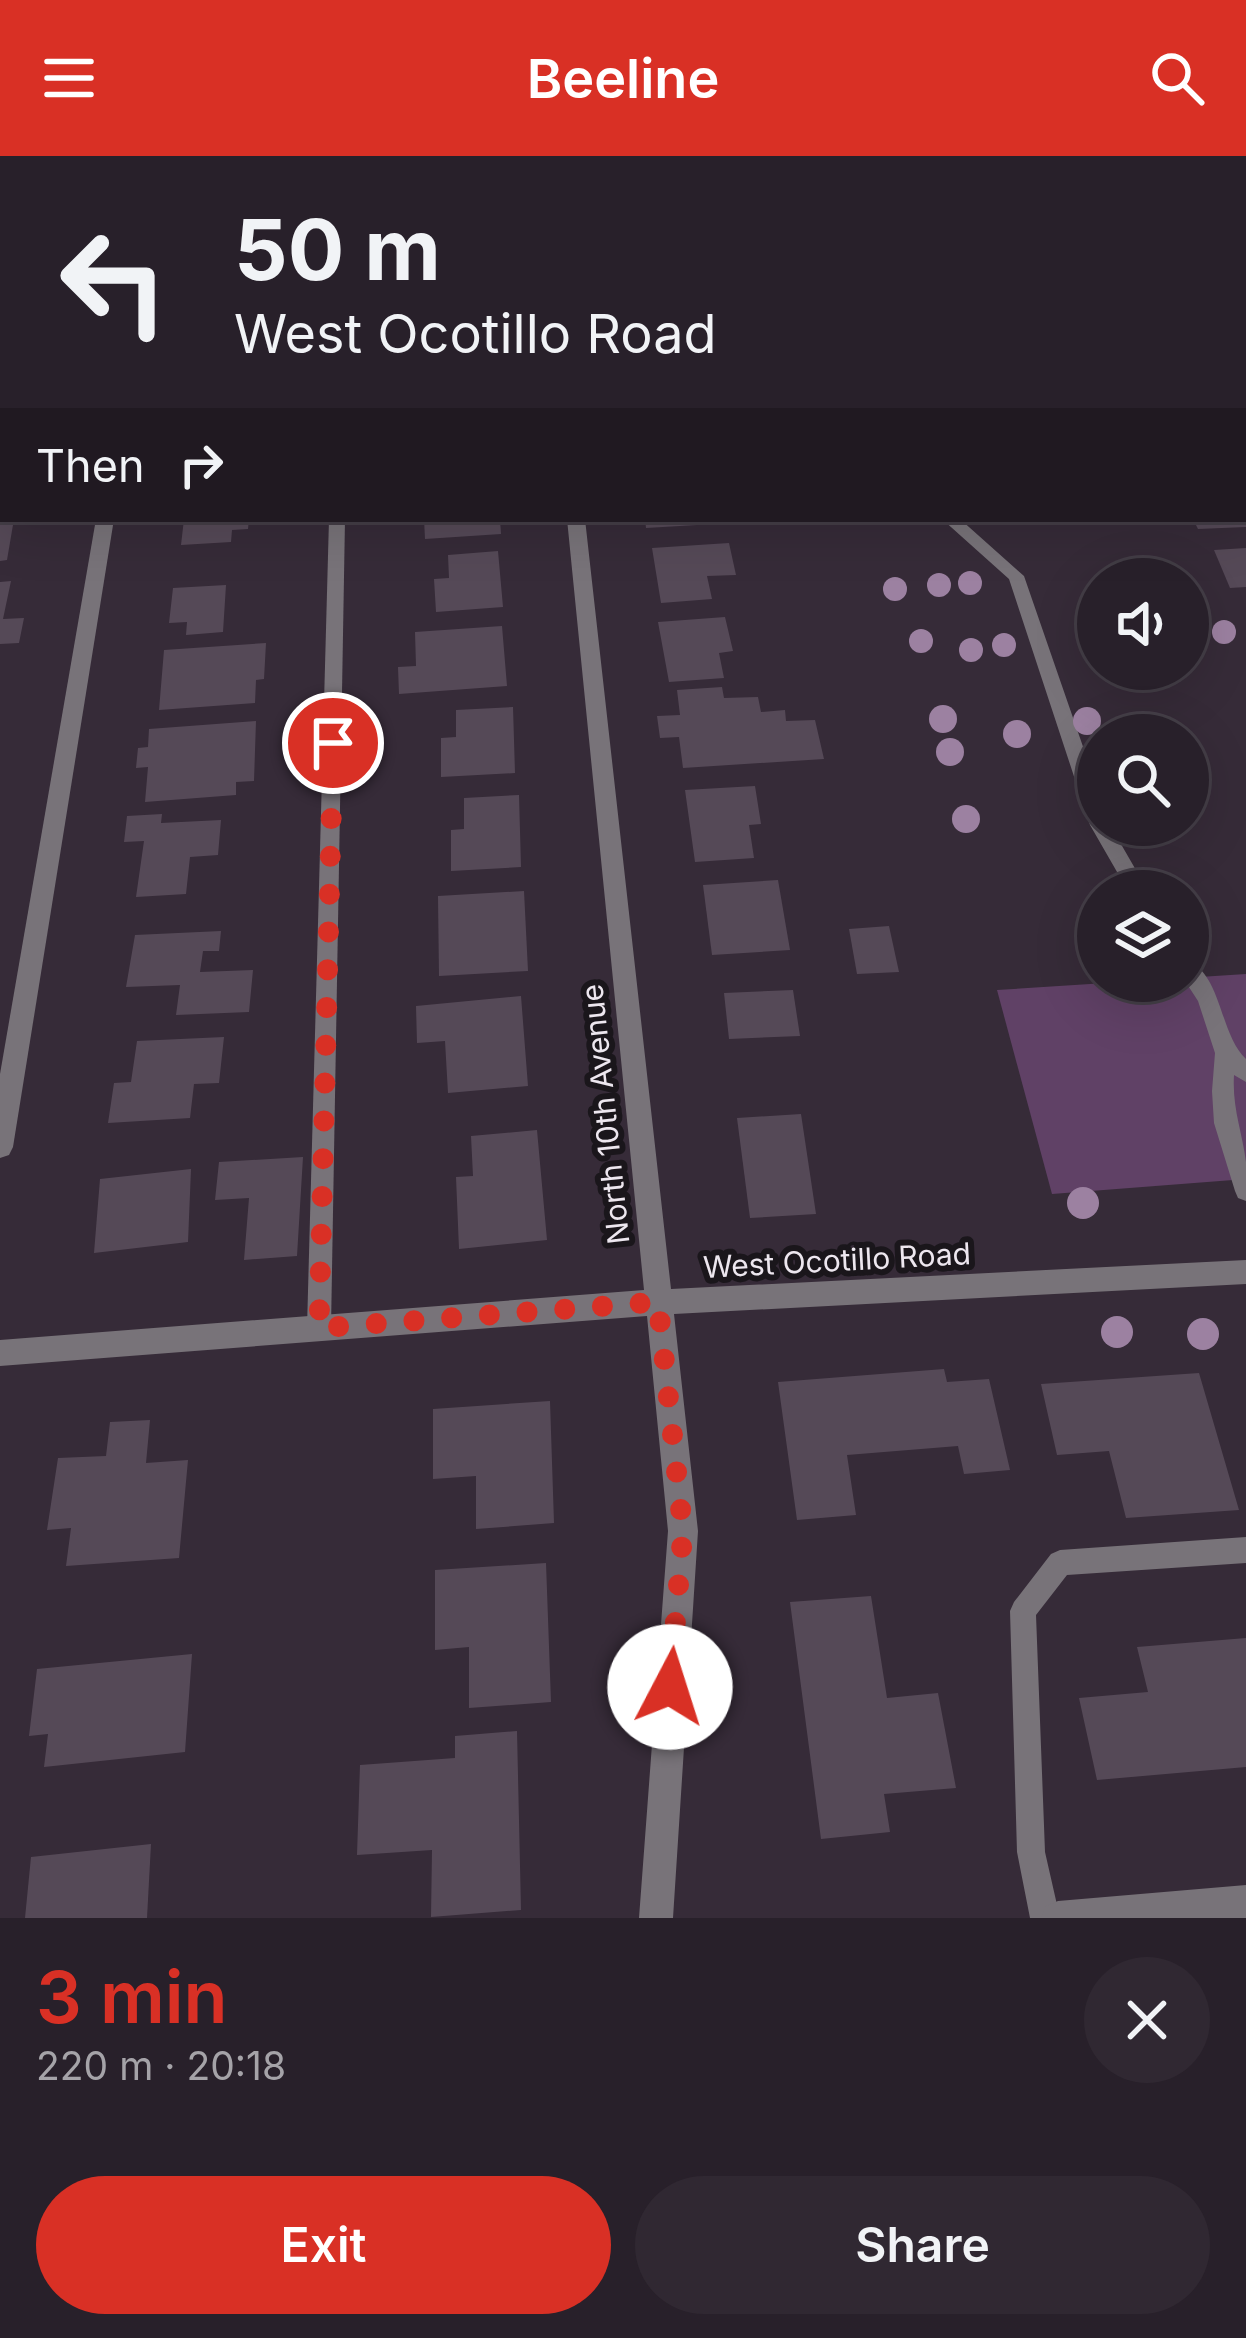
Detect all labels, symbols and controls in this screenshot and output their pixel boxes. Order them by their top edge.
icon: menu [36,45,102,111]
icon: search [1144,45,1210,111]
text: Beeline [527,46,719,111]
text: 50 m [234,199,441,300]
icon: left [36,204,192,360]
text: West Ocotillo Road [234,301,717,366]
icon: right [168,432,234,498]
text: Then [36,438,144,493]
map controls [1077,558,1209,1002]
button: sound [1077,558,1209,690]
pin [282,692,384,794]
icon: arrive [300,710,366,776]
button: search [1077,714,1209,846]
button: layers [1077,870,1209,1002]
street label: North 10th Avenue [573,982,637,1246]
street label: West Ocotillo Road [702,1235,972,1285]
position arrow [607,1624,733,1750]
text: 3 min [36,1953,228,2040]
button: close [1084,1957,1210,2083]
text: 220 m · 20:18 [36,2042,286,2089]
button: Exit [36,2176,611,2314]
button: Share [635,2176,1210,2314]

